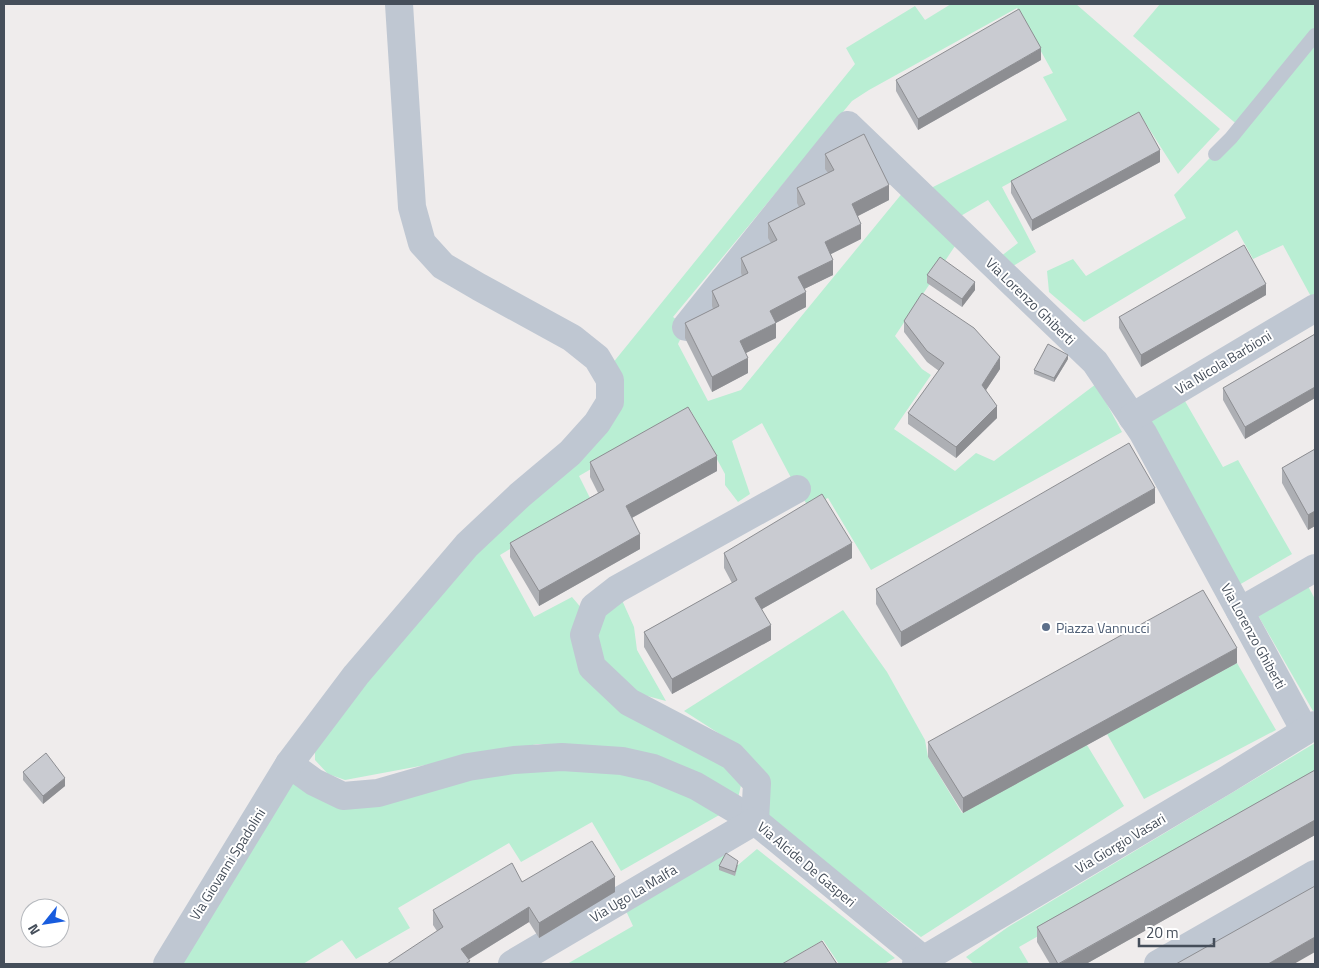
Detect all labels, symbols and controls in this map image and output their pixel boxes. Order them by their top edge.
street label: Via Lorenzo Ghiberti [981,252,1081,350]
street label: Via Nicola Barbioni [1171,325,1275,399]
street label: Via Lorenzo Ghiberti [1216,579,1292,693]
place label: Piazza Vannucci [1056,617,1150,638]
marker: Piazza Vannucci [1040,621,1052,633]
street label: Via Giovanni Spadolini [184,804,270,924]
street label: Via Giorgio Vasari [1071,808,1169,878]
street label: Via Alcide De Gasperi [753,816,861,912]
street label: Via Ugo La Malfa [585,859,681,927]
north arrow [20,898,70,948]
scale bar [1139,916,1214,948]
text: N [22,920,45,939]
text: 20 m [1146,921,1179,944]

